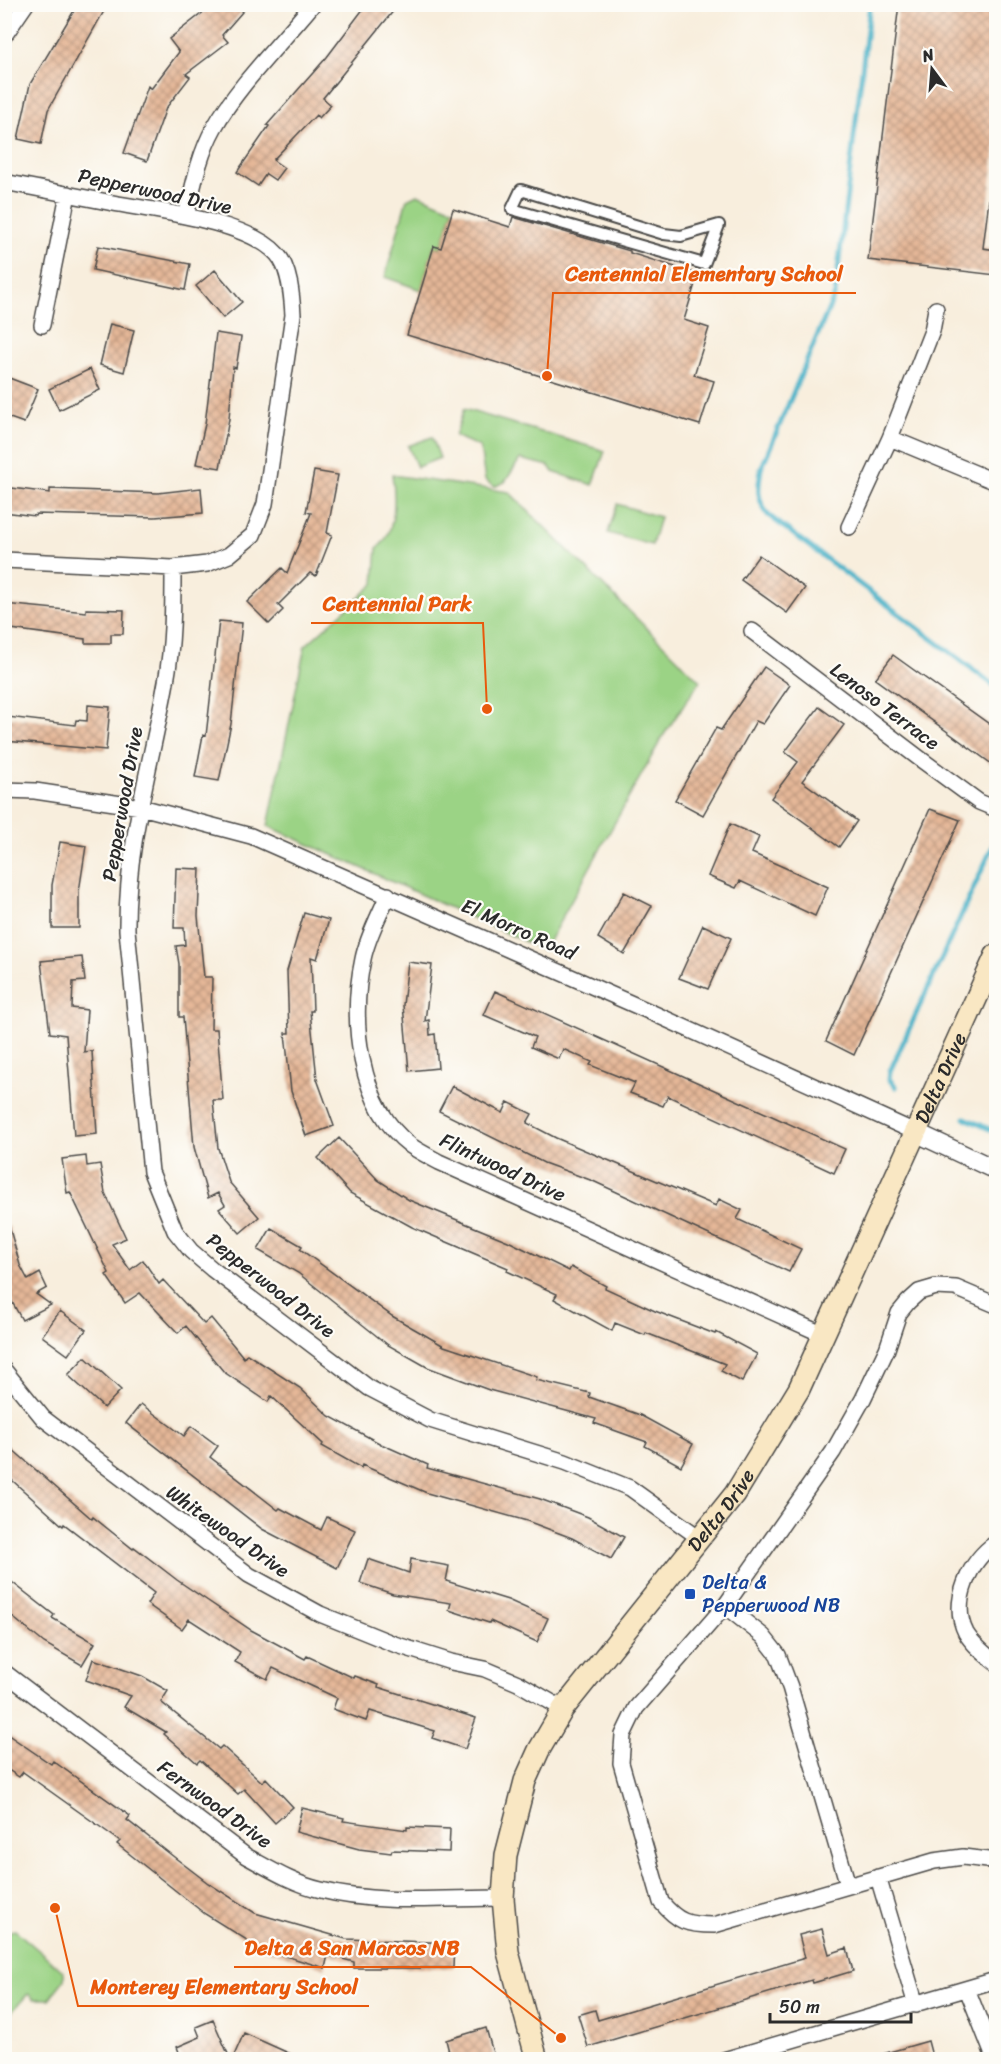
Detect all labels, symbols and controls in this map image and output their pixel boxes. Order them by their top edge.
north arrow [902,39,962,99]
text: N [918,39,938,71]
street label: Pepperwood Drive [75,158,235,225]
callout: Centennial Elementary School [553,254,856,293]
text: Centennial Elementary School [564,255,844,293]
callout: Centennial Park [311,584,483,623]
text: Centennial Park [322,585,472,623]
street label: Lenoso Terrace [822,653,948,760]
street label: Pepperwood Drive [92,724,153,884]
street label: El Morro Road [456,888,583,971]
street label: Delta Drive [905,1027,977,1130]
street label: Flintwood Drive [434,1123,572,1212]
street label: Pepperwood Drive [198,1224,343,1348]
street label: Delta Drive [678,1462,765,1560]
street label: Whitewood Drive [158,1476,297,1587]
place label: Delta & Pepperwood NB [702,1565,840,1623]
marker: Delta & Pepperwood NB [683,1587,697,1601]
street label: Fernwood Drive [150,1751,280,1858]
callout: Delta & San Marcos NB [234,1928,471,1967]
text: Delta & San Marcos NB [244,1929,460,1967]
callout: Monterey Elementary School [78,1967,369,2006]
text: Monterey Elementary School [89,1968,359,2006]
scale bar [770,1986,911,2024]
text: 50 m [779,1991,820,2023]

